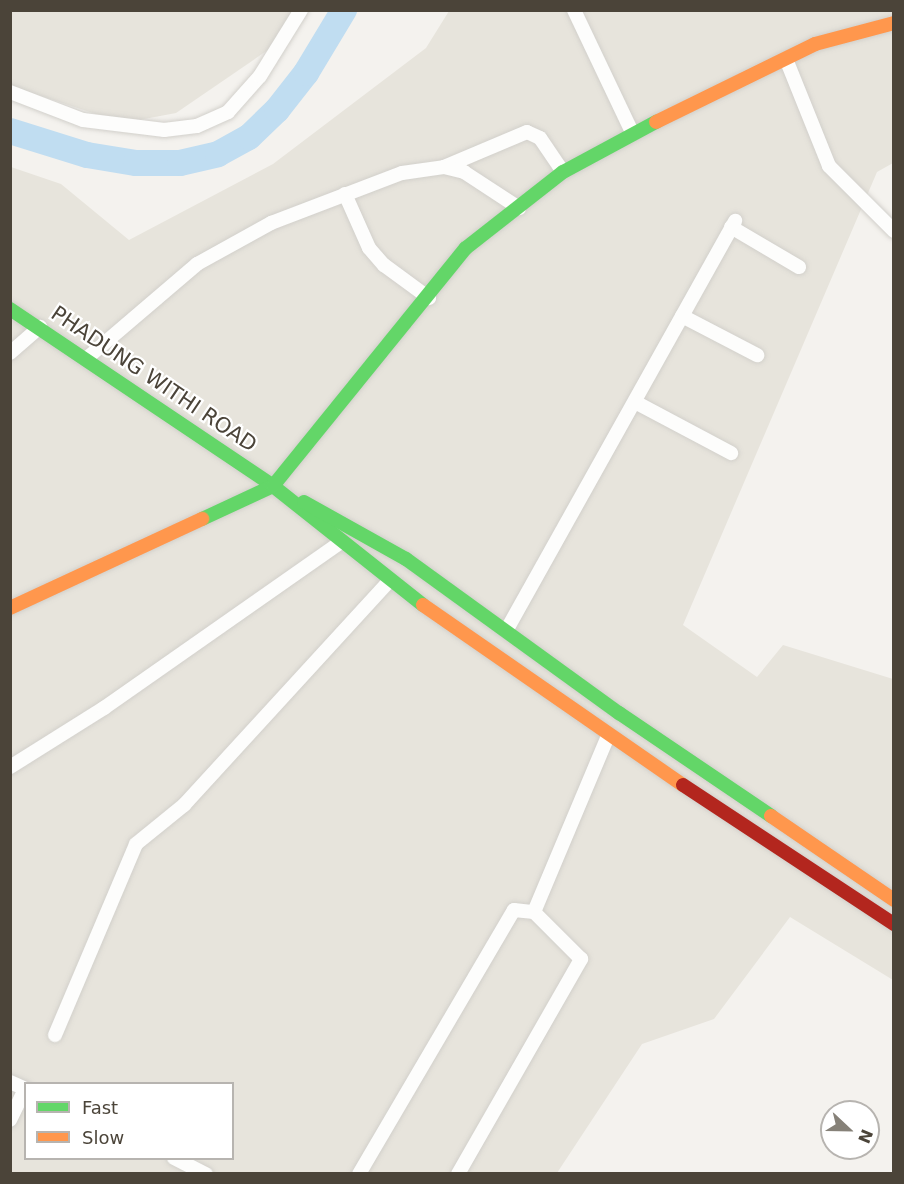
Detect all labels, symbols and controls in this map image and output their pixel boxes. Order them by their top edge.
street label: PHADUNG WITHI ROAD [46,301,262,457]
legend [24,1082,234,1160]
text: Fast [82,1097,118,1118]
north arrow [820,1100,880,1160]
text: N [854,1126,877,1146]
text: Slow [82,1127,124,1148]

